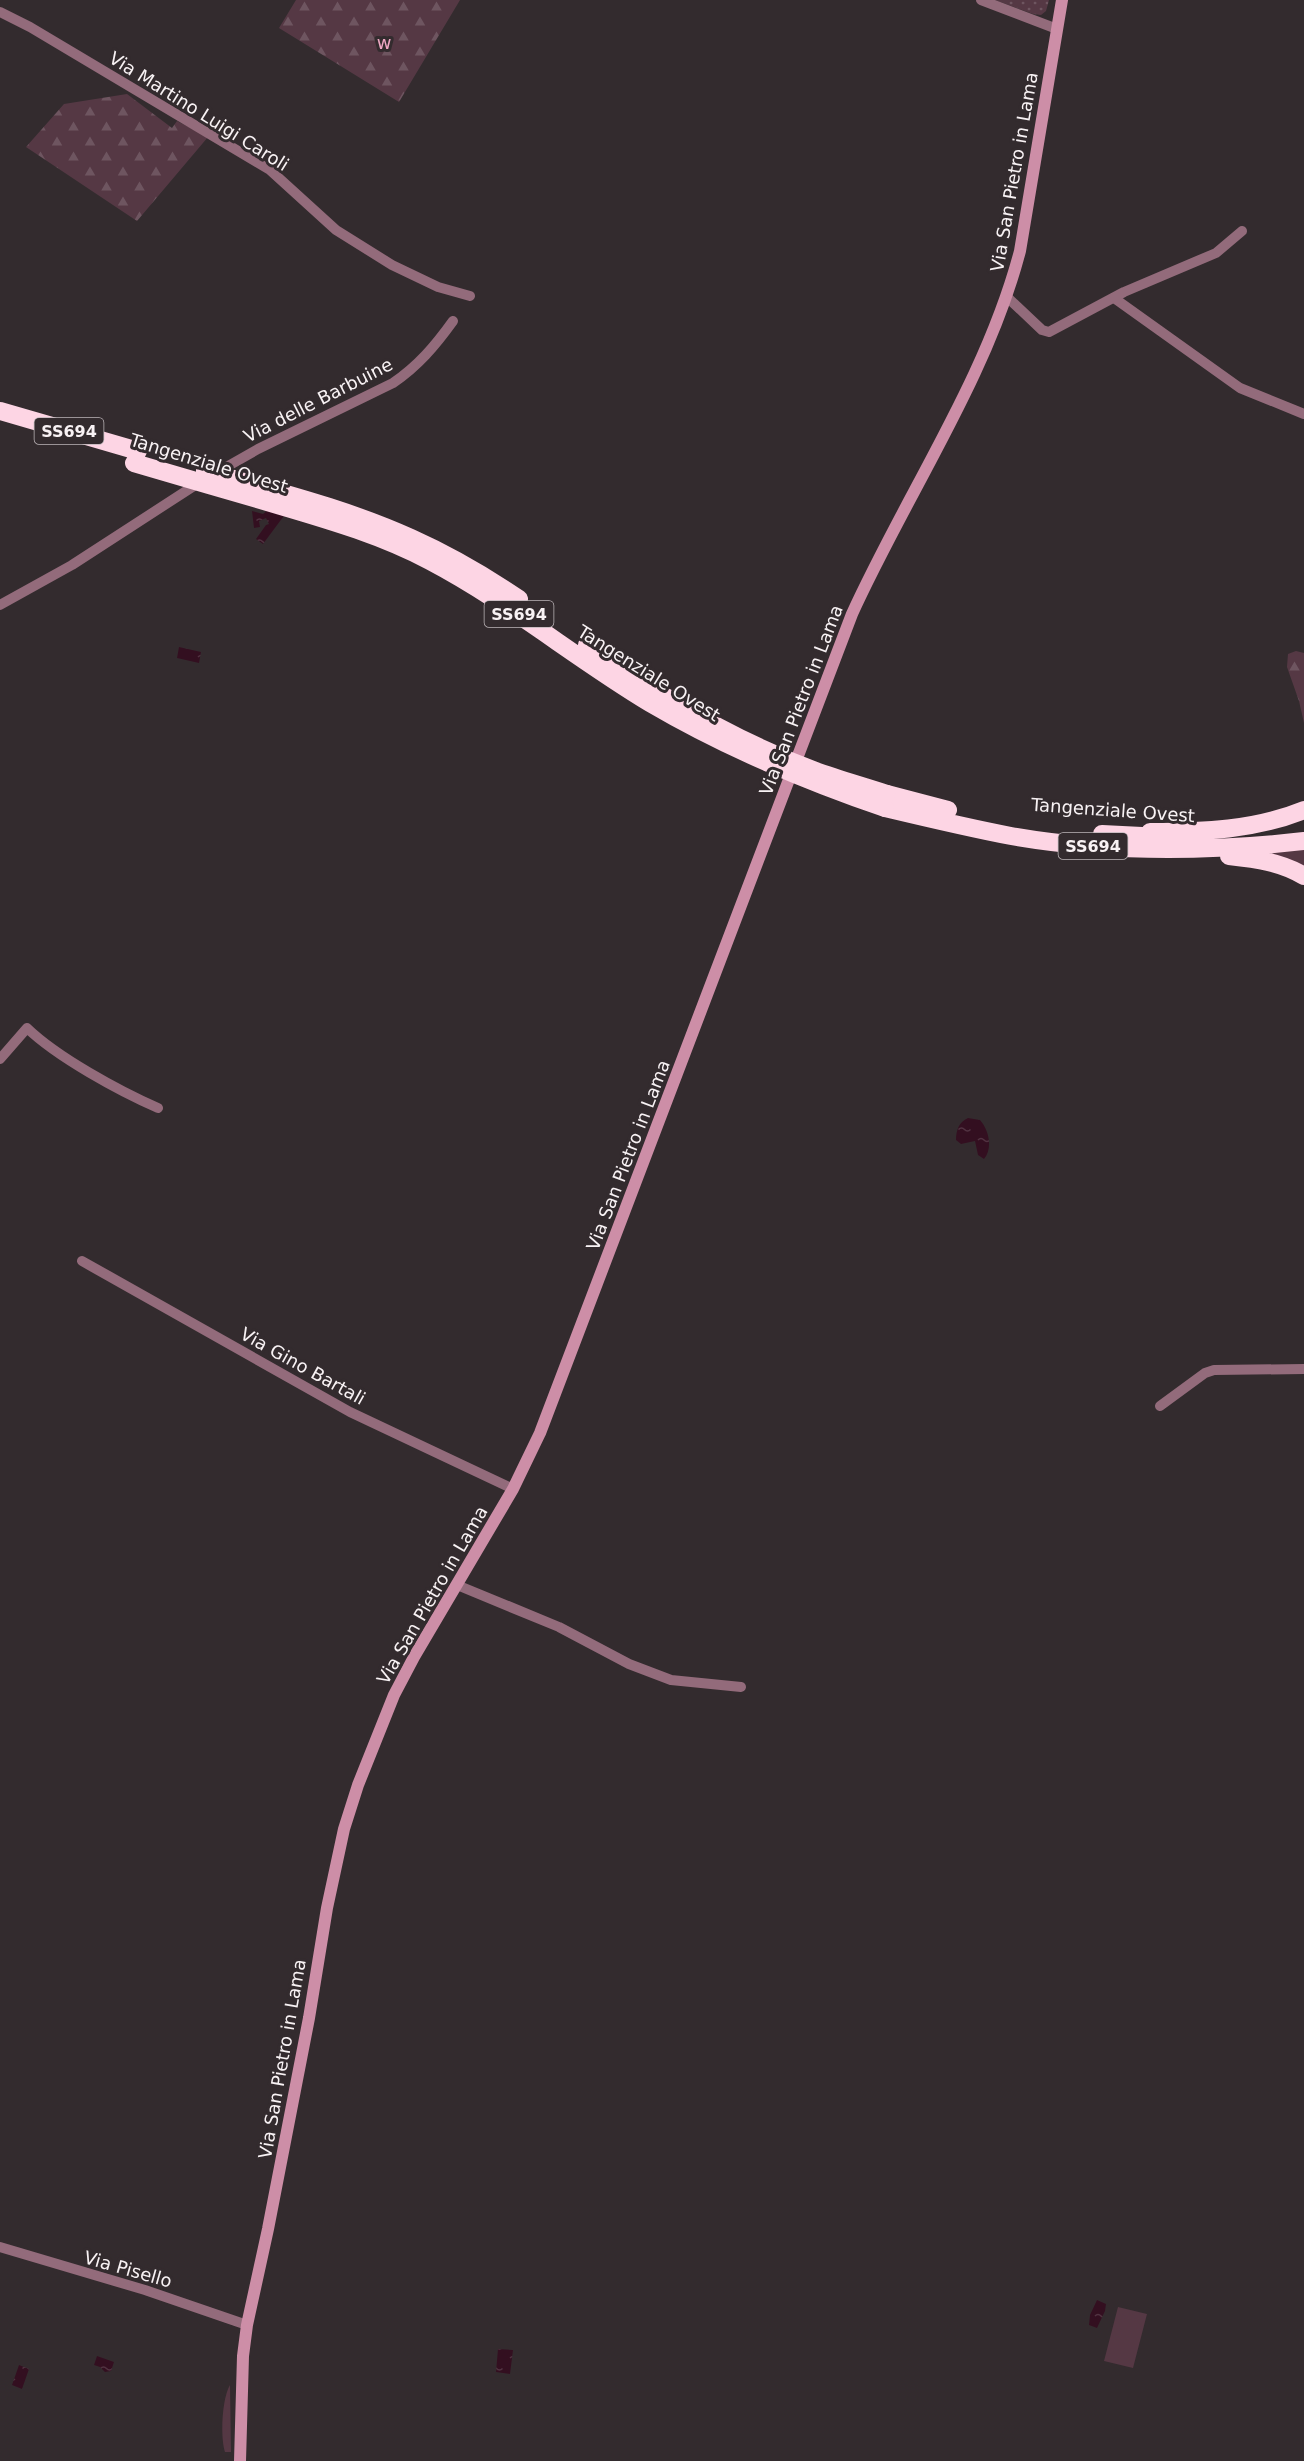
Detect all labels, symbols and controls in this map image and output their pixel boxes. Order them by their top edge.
park label: w [377,32,391,53]
street label: Via Martino Luigi Caroli [105,47,293,175]
street label: Via San Pietro in Lama [986,71,1042,273]
street label: Via delle Barbuine [240,353,396,447]
road number: SS694 [34,418,104,444]
street label: Tangenziale Ovest [127,429,290,497]
road number: SS694 [484,601,554,627]
street label: Via San Pietro in Lama [755,602,847,798]
street label: Tangenziale Ovest [573,620,724,725]
street label: Tangenziale Ovest [1029,794,1196,826]
road number: SS694 [1058,833,1128,859]
street label: Via San Pietro in Lama [582,1057,674,1253]
street label: Via Gino Bartali [237,1323,369,1409]
street label: Via San Pietro in Lama [372,1502,492,1688]
street label: Via San Pietro in Lama [254,1958,310,2160]
street label: Via Pisello [82,2246,174,2292]

